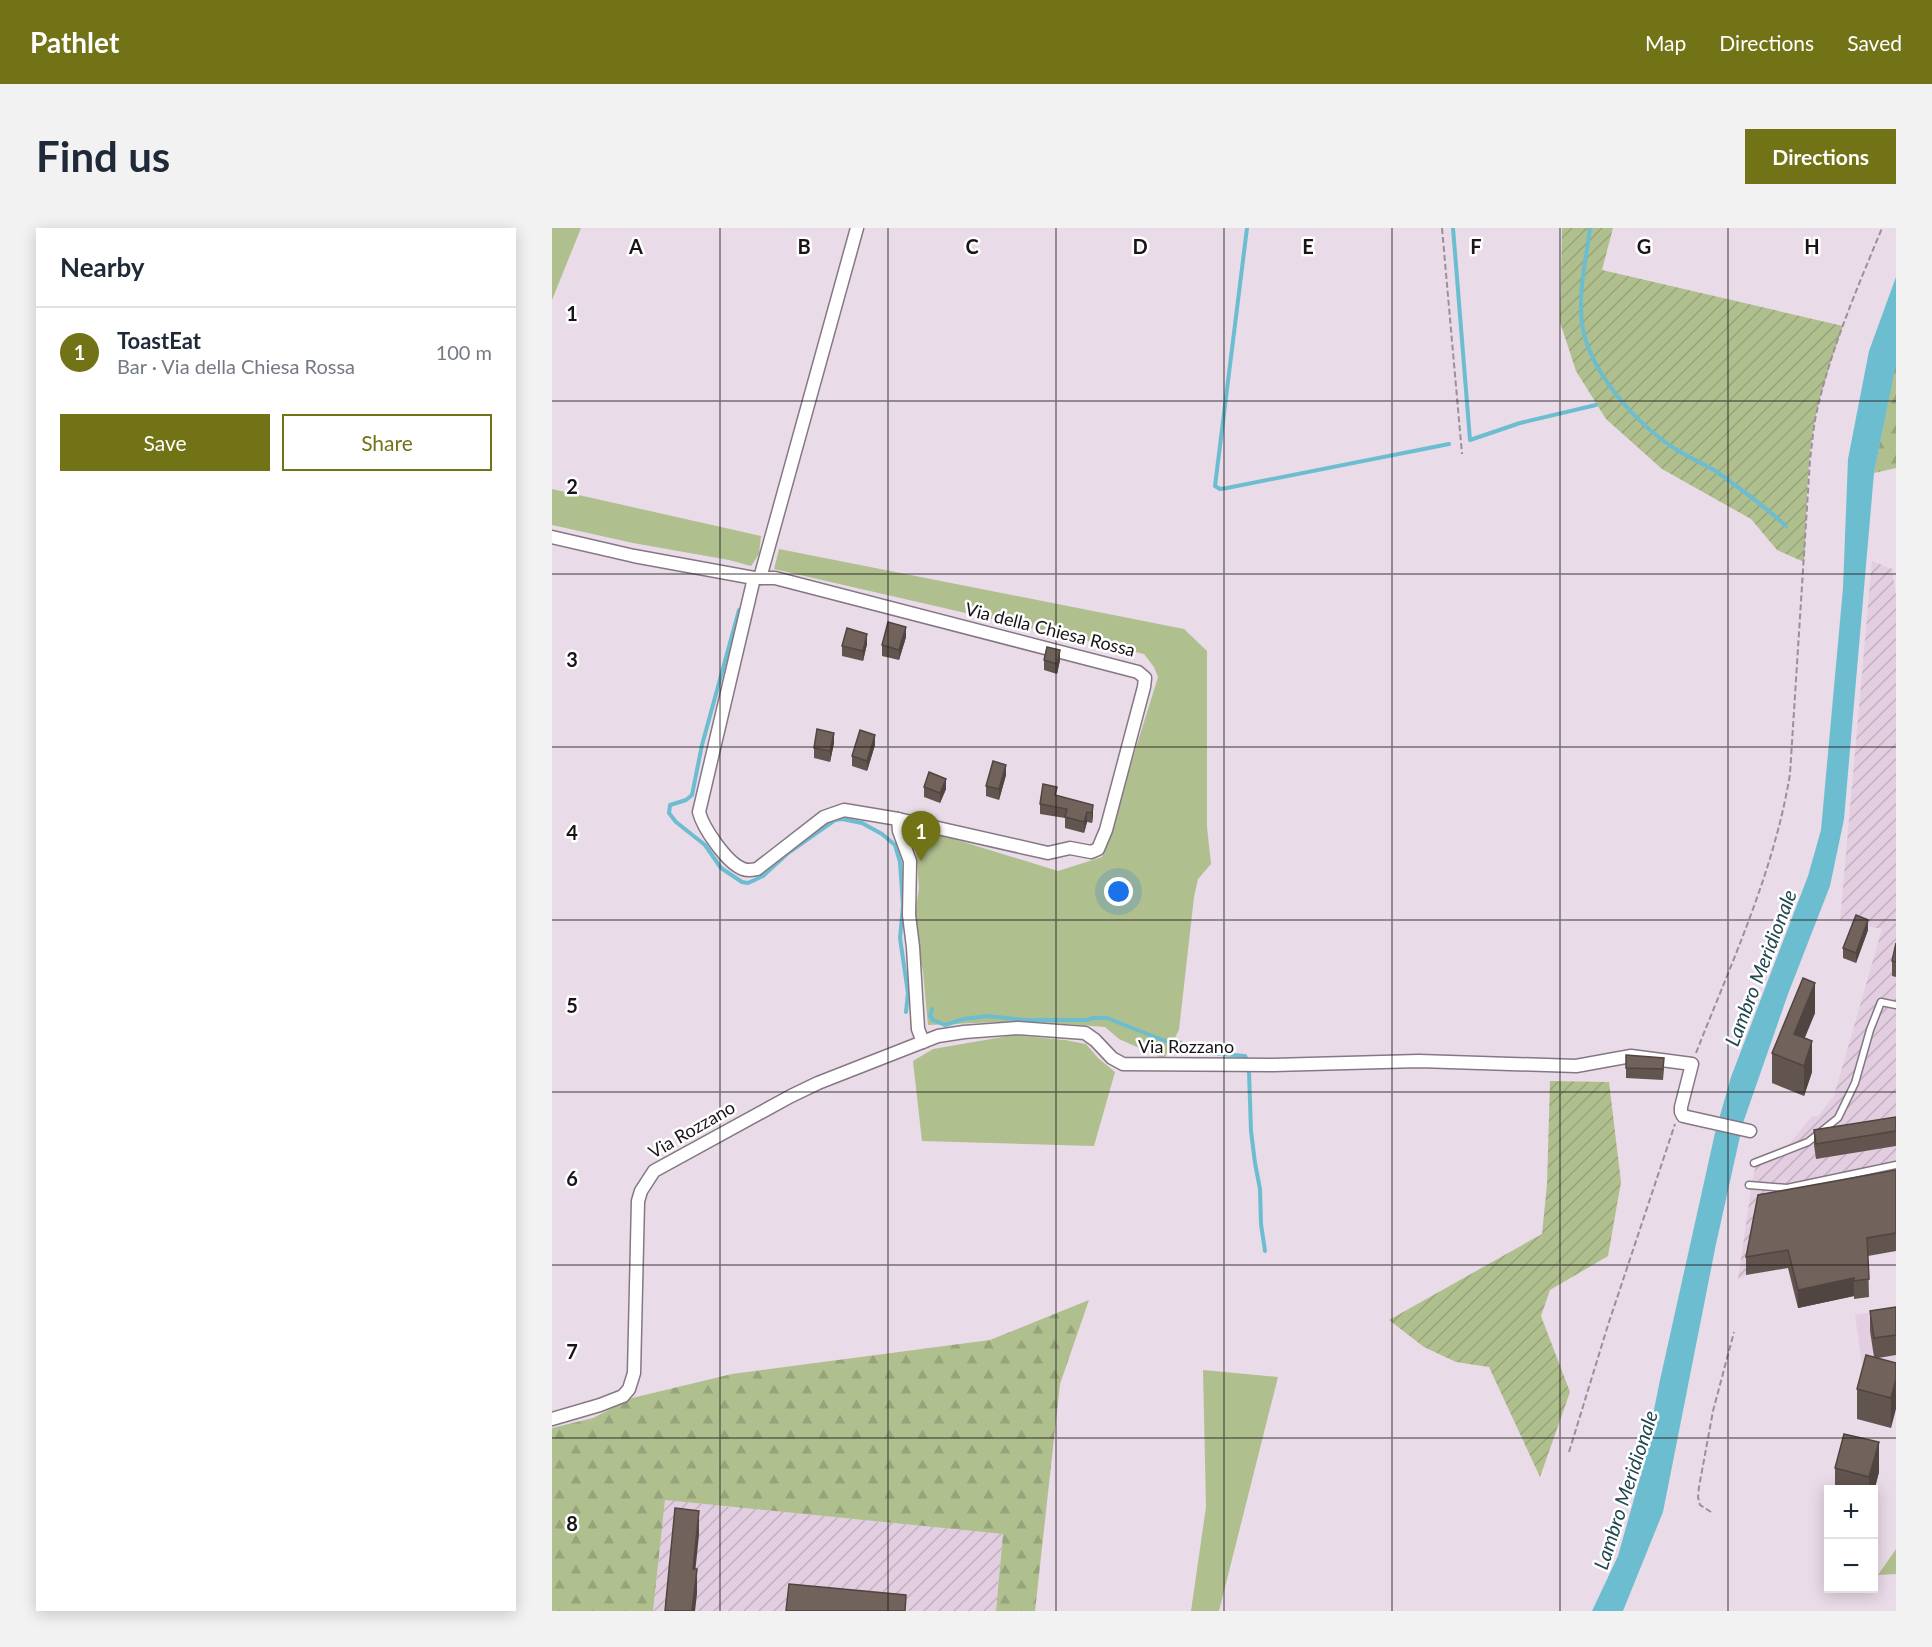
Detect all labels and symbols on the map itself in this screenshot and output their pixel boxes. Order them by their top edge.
text: A [628,234,643,258]
text: B [797,234,811,258]
text: C [965,234,979,258]
text: D [1132,234,1148,258]
text: E [1302,234,1314,258]
text: F [1470,234,1482,258]
text: G [1637,234,1651,258]
text: H [1804,234,1820,258]
text: 1 [566,301,578,325]
text: 2 [566,474,578,498]
street label: Via della Chiesa Rossa [963,597,1138,661]
text: 3 [566,647,578,671]
pin: 1 [902,812,940,861]
text: 4 [566,820,578,844]
your location [1104,877,1133,906]
water label: Lambro Meridionale [1719,886,1801,1049]
text: 5 [566,993,578,1017]
street label: Via Rozzano [1138,1035,1234,1057]
street label: Via Rozzano [644,1096,739,1163]
text: 6 [566,1166,578,1190]
text: 7 [566,1339,578,1363]
water label: Lambro Meridionale [1588,1407,1662,1572]
text: 8 [566,1511,578,1535]

